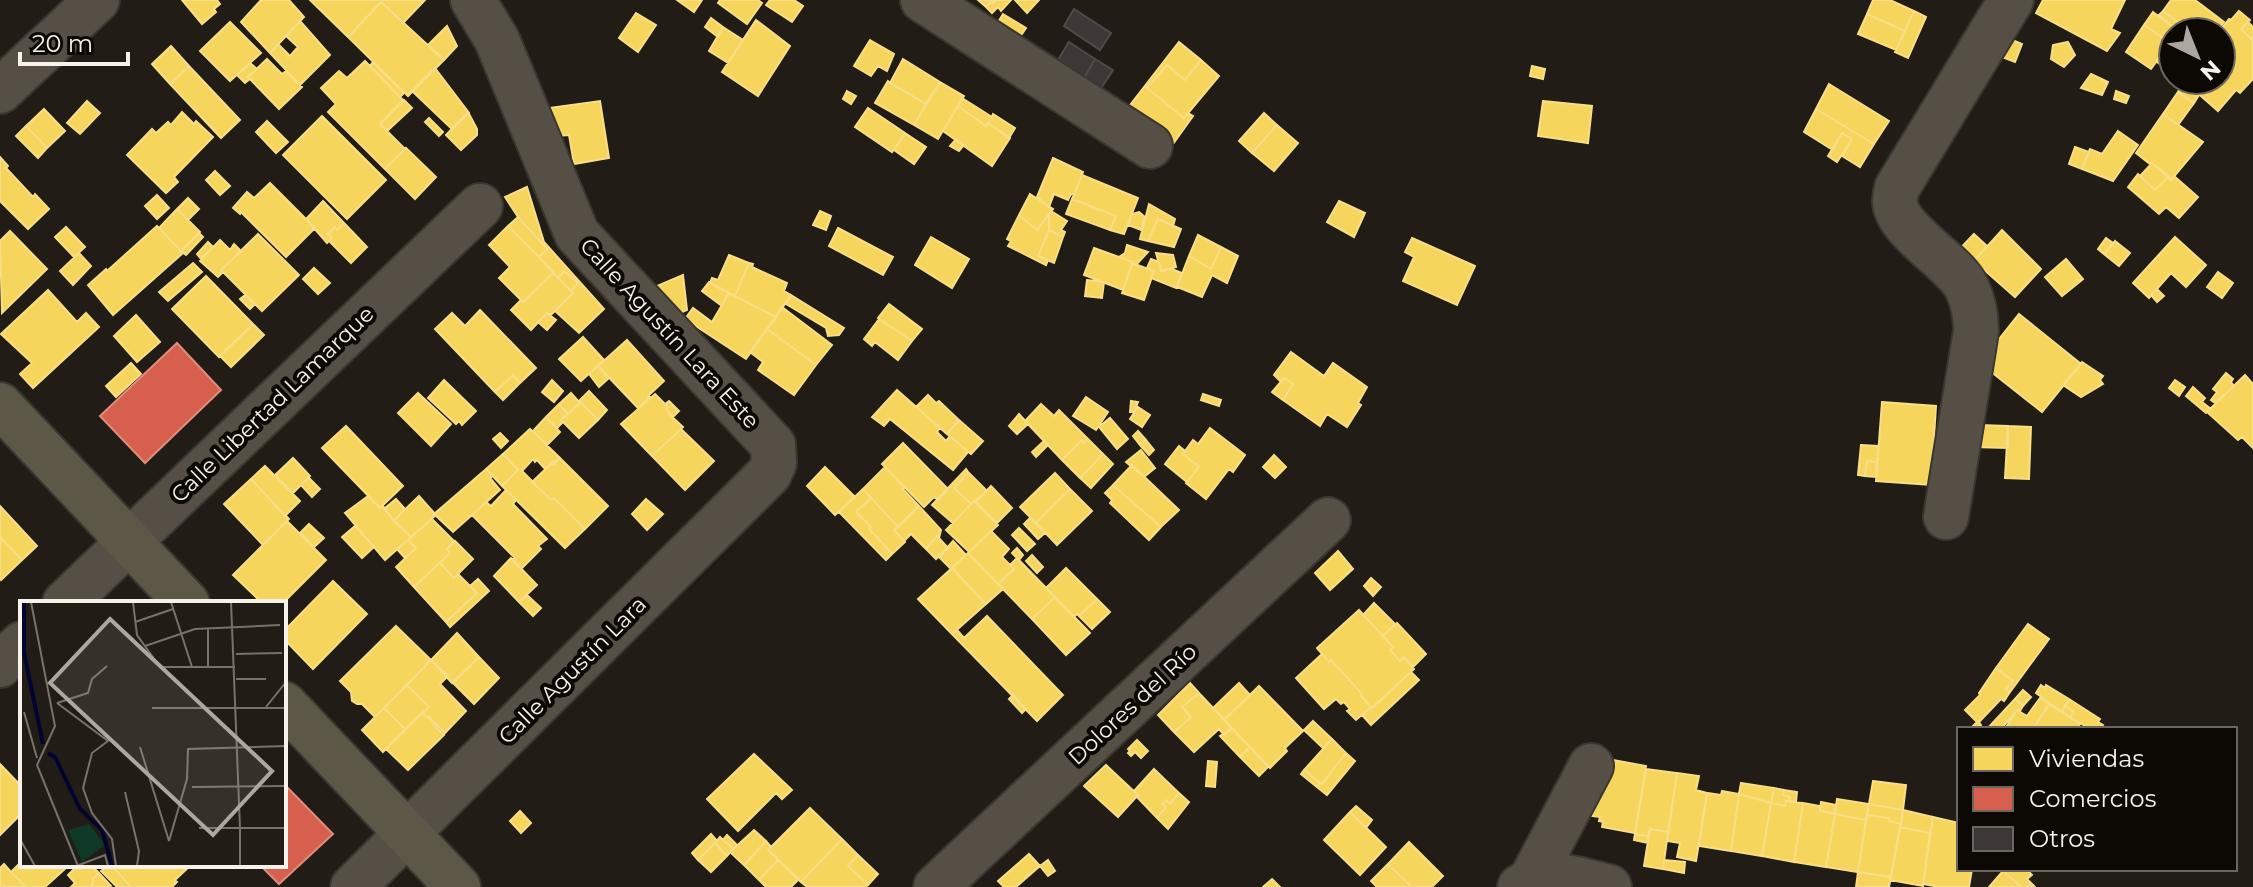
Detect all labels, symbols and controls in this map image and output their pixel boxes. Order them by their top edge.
scale bar [20,16,128,66]
north arrow [2157,16,2237,96]
text: 20 m [32,29,93,58]
text: N [2195,54,2226,86]
street label: Calle Agustín Lara Este [574,232,765,434]
street label: Calle Libertad Lamarque [165,300,379,508]
street label: Calle Agustín Lara [493,591,652,750]
inset map [20,601,286,867]
street label: Dolores del Río [1063,638,1202,771]
legend [1957,727,2237,871]
text: Viviendas [2029,744,2144,773]
text: Comercios [2029,784,2156,813]
text: Otros [2029,824,2095,853]

